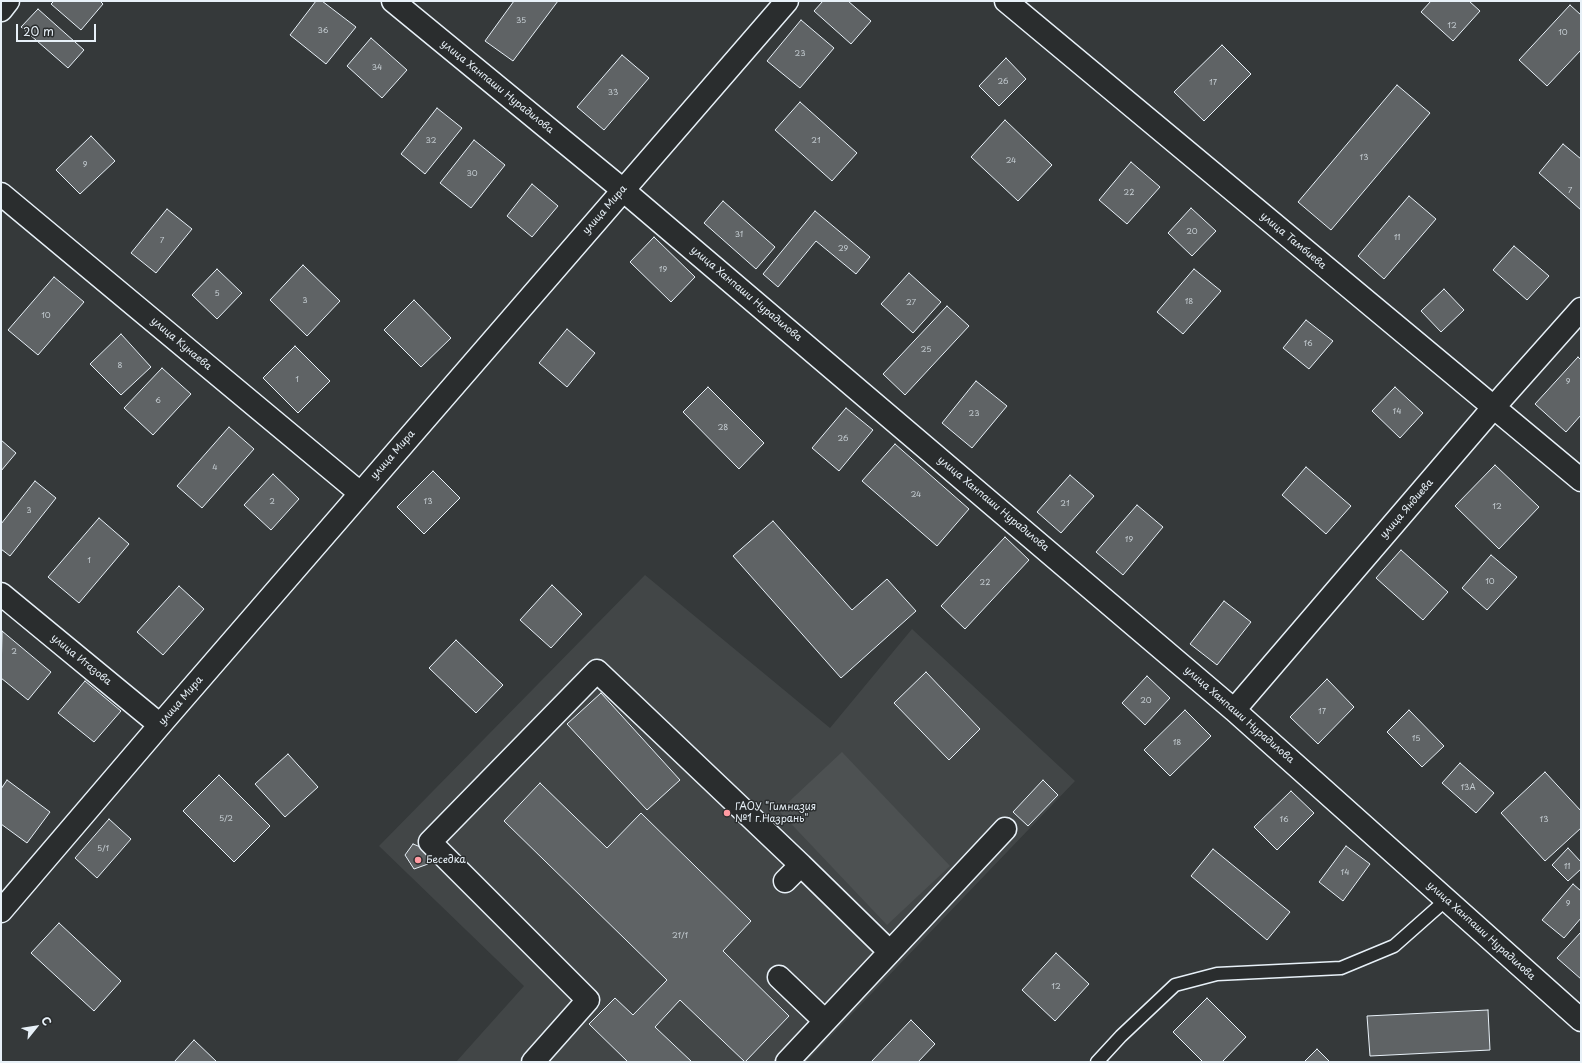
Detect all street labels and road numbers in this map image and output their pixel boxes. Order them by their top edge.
street label: улица Ханпаши Нурадилова [438,38,556,136]
street label: улица Мира [581,183,629,237]
street label: улица Тамбиева [1258,210,1328,272]
street label: улица Ханпаши Нурадилова [688,244,804,344]
street label: улица Кунаева [148,315,214,373]
street label: улица Мира [369,428,417,482]
street label: улица Ханпаши Нурадилова [935,454,1051,554]
street label: улица Яндиева [1378,477,1436,541]
street label: улица Итазова [48,632,114,688]
street label: улица Ханпаши Нурадилова [1182,664,1296,766]
street label: улица Мира [157,674,205,728]
street label: улица Ханпаши Нурадилова [1424,879,1538,983]

